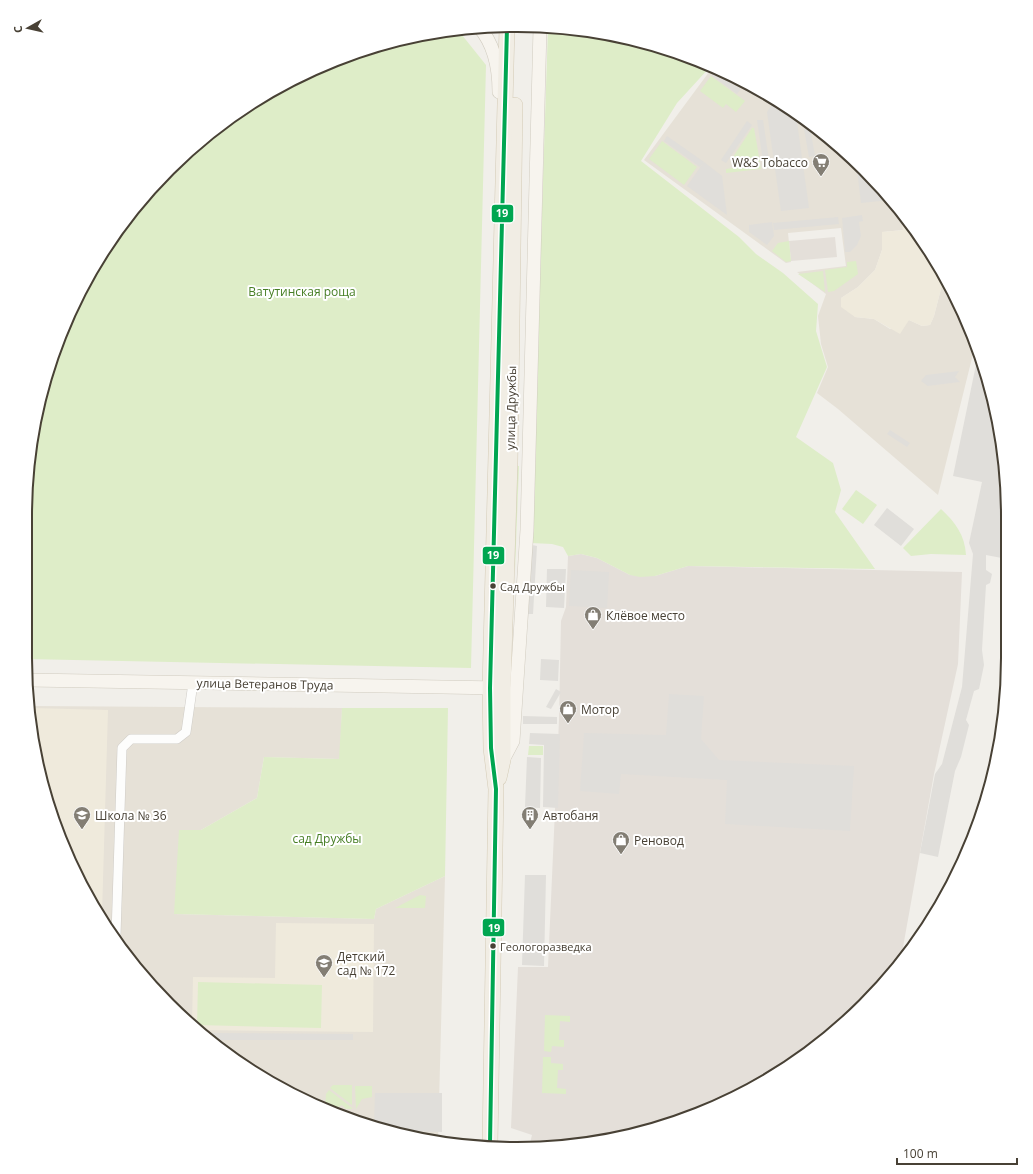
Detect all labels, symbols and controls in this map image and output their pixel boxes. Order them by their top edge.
north arrow [8,8,48,48]
text: С [10,25,26,34]
supermarket icon: W&S Tobacco [811,152,831,177]
place label: W&S Tobacco [732,154,808,171]
line badge: 19 [491,204,514,223]
text: 19 [496,205,508,220]
park label: Ватутинская роща [248,283,356,300]
street label: улица Дружбы [502,366,520,450]
line badge: 19 [482,546,505,565]
text: 19 [487,547,499,562]
place label: Сад Дружбы [500,579,565,594]
marker: Сад Дружбы [488,581,498,591]
shop icon: Клёвое место [583,605,603,630]
place label: Клёвое место [606,607,685,624]
street label: улица Ветеранов Труда [196,674,334,694]
shop icon: Мотор [558,699,578,724]
place label: Мотор [581,701,619,718]
school or university icon: Школа № 36 [72,805,92,830]
building icon: Автобаня [520,805,540,830]
place label: Школа № 36 [95,807,167,824]
place label: Автобаня [543,807,598,824]
park label: сад Дружбы [292,830,362,847]
shop icon: Реновод [611,830,631,855]
place label: Реновод [634,832,684,849]
line badge: 19 [482,918,505,937]
text: 19 [488,920,500,935]
place label: Геологоразведка [500,939,592,954]
marker: Геологоразведка [488,941,498,951]
place label: Детский сад № 172 [337,948,395,979]
school or university icon: Детский сад № 172 [314,953,334,978]
scale bar [897,1140,1017,1166]
text: 100 m [903,1145,938,1162]

